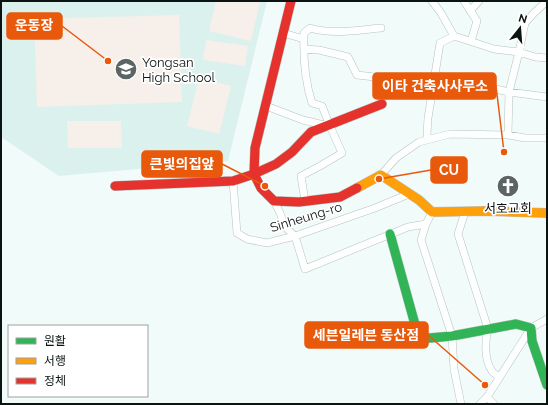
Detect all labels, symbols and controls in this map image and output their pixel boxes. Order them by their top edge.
north arrow [500,8,540,48]
text: N [517,11,529,26]
callout: 운동장 [7,13,62,39]
text: 운동장 [15,17,53,33]
place label: Yongsan High School [142,55,215,85]
school or university icon: Yongsan High School [113,56,139,82]
callout: 이타 건축사사무소 [373,73,496,99]
text: 이타 건축사사무소 [382,78,488,94]
callout: 큰빛의집앞 [142,151,222,177]
text: 큰빛의집앞 [150,156,214,172]
callout: CU [431,157,467,183]
text: CU [439,162,459,178]
church icon: 서호교회 [495,173,521,199]
street label: Sinheung-ro [268,199,344,235]
place label: 서호교회 [484,201,532,216]
callout: 세븐일레븐 동산점 [305,322,428,348]
legend [8,325,148,397]
text: 세븐일레븐 동산점 [313,327,419,343]
text: 원활 [44,334,66,348]
text: 서행 [44,354,66,368]
text: 정체 [44,374,66,388]

